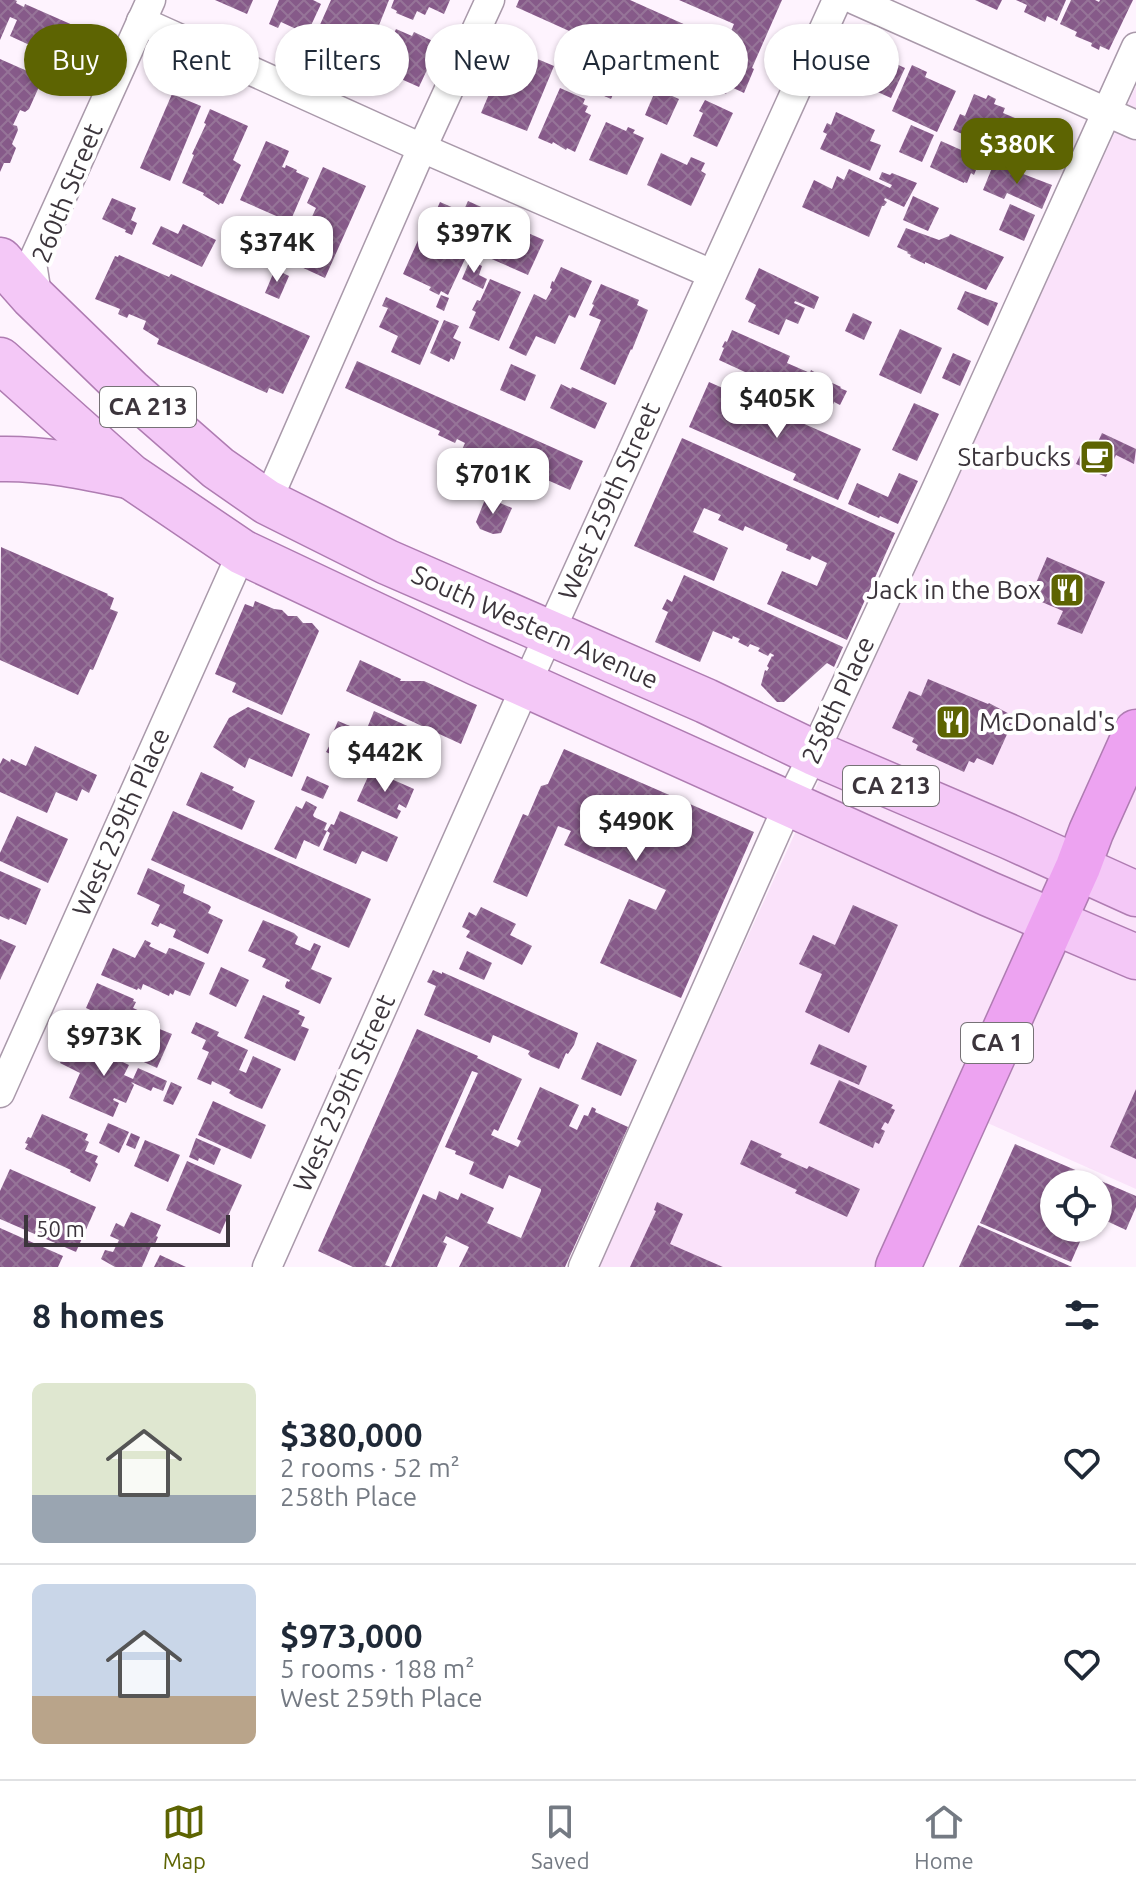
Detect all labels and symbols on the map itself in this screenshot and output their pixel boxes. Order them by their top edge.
pin: $380K [961,118,1073,186]
street label: 260th Street [25,119,108,267]
pin: $397K [418,207,530,275]
pin: $374K [221,216,333,284]
pin: $405K [721,372,833,440]
road number: CA 213 [100,387,196,427]
street label: West 259th Street [552,398,665,604]
cafe icon: Starbucks [1078,438,1116,476]
place label: Starbucks [957,442,1071,471]
pin: $701K [437,448,549,516]
street label: South Western Avenue [407,559,663,694]
restaurant icon: Jack in the Box [1048,571,1086,609]
place label: Jack in the Box [867,575,1041,604]
street label: 258th Place [795,632,880,768]
restaurant icon: McDonald's [934,703,972,741]
place label: McDonald's [979,707,1115,736]
street label: West 259th Place [66,723,175,920]
pin: $442K [329,726,441,794]
road number: CA 213 [843,766,939,806]
pin: $490K [580,795,692,863]
street label: West 259th Street [287,990,400,1196]
pin: $973K [48,1010,160,1078]
road number: CA 1 [961,1023,1033,1063]
scale bar [24,1211,230,1247]

